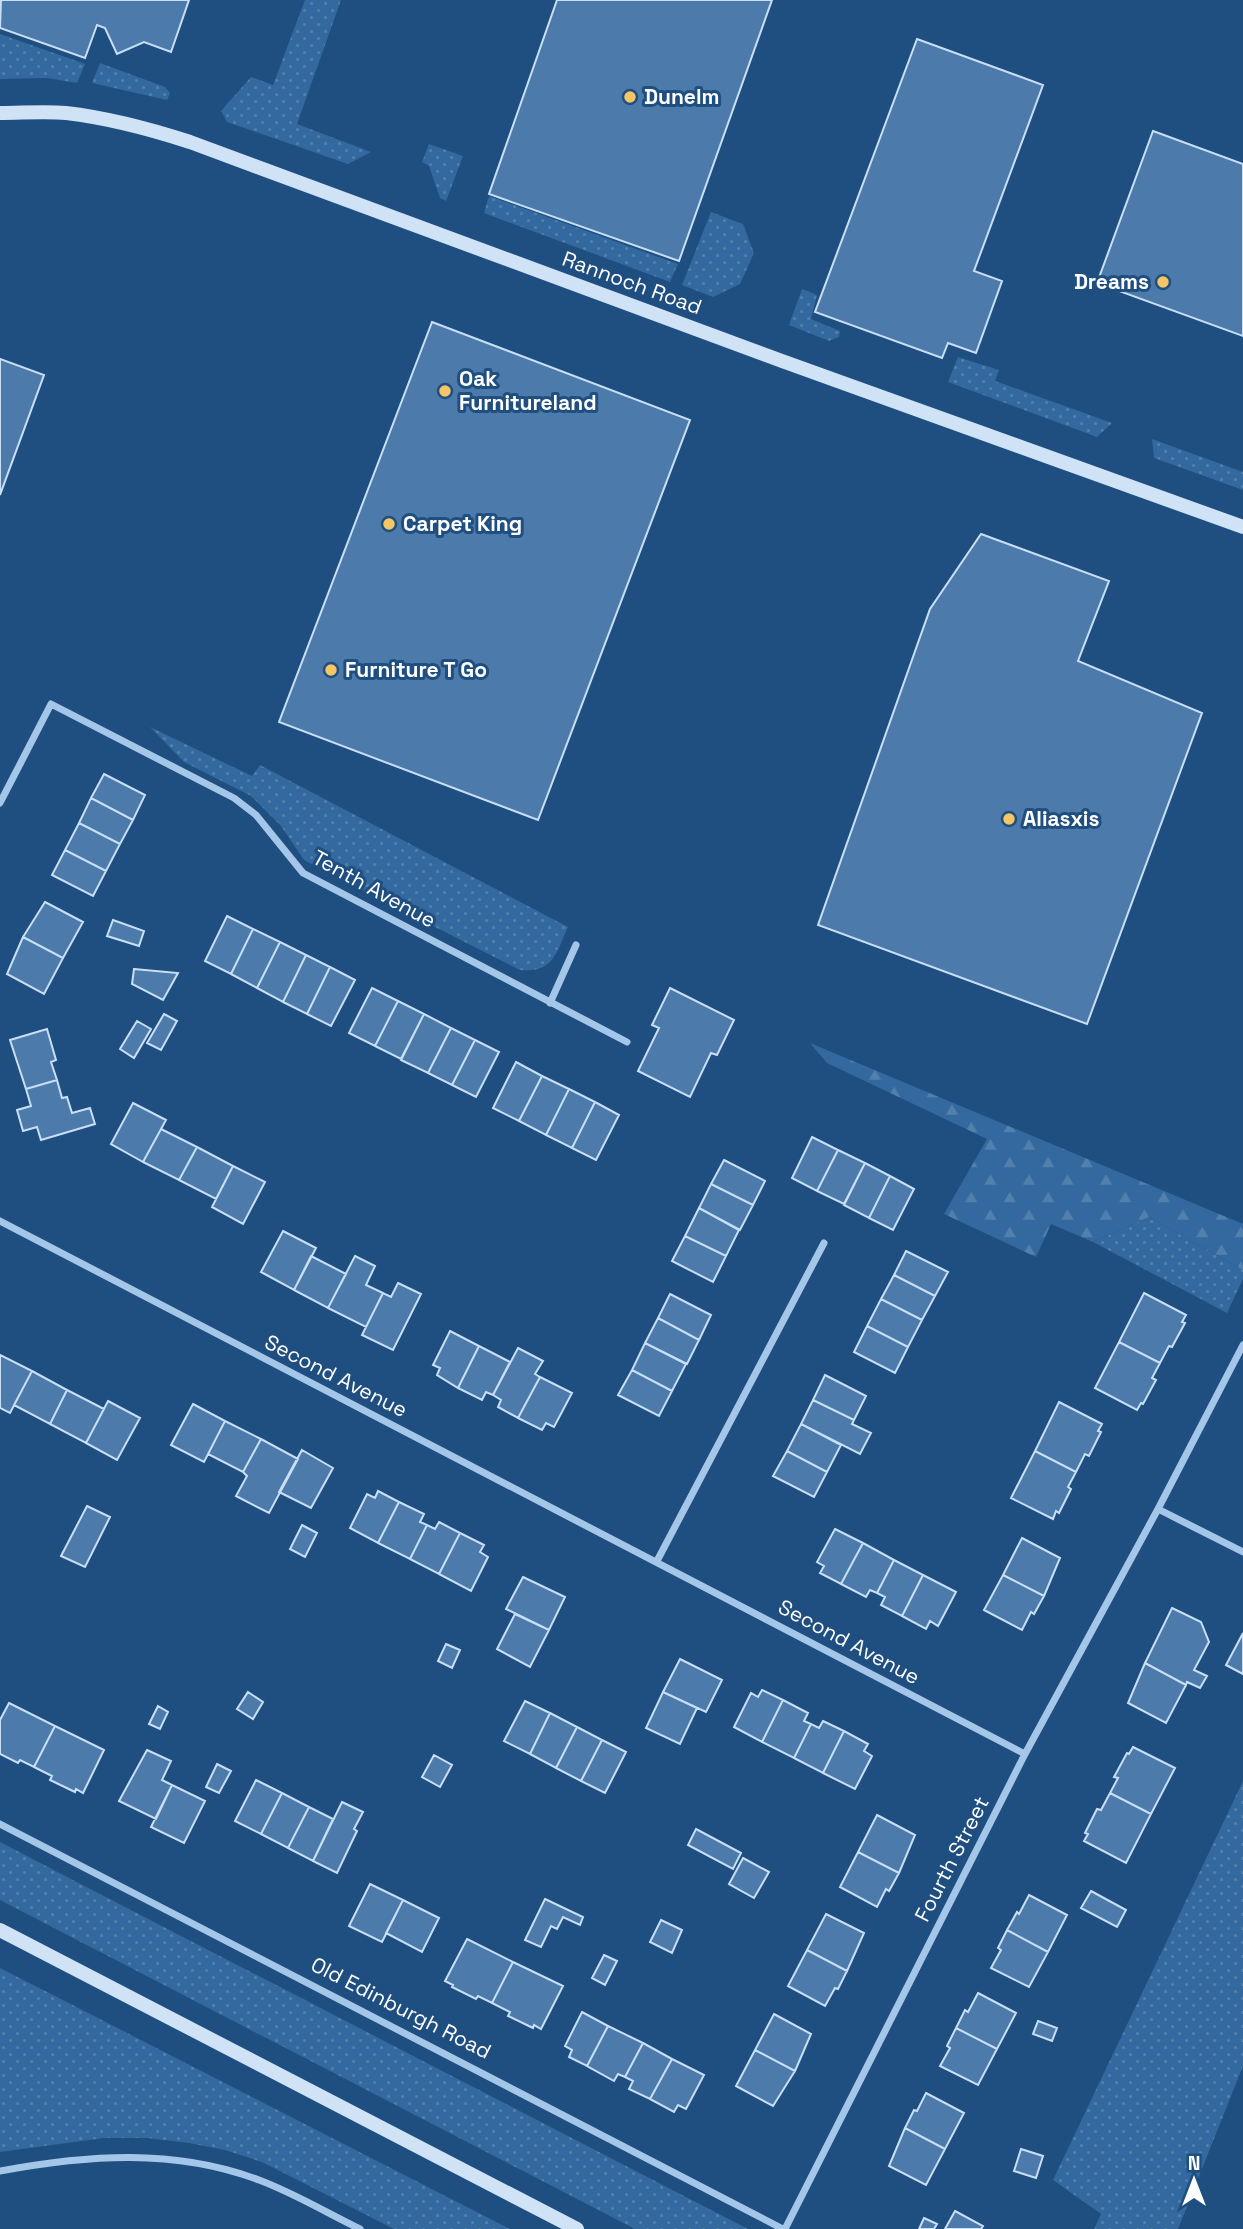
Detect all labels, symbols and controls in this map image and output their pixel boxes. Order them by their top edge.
place label: Dunelm [644,83,720,110]
marker: Dunelm [622,89,638,105]
street label: Rannoch Road [559,245,706,320]
place label: Dreams [1074,268,1149,295]
marker: Dreams [1155,274,1171,290]
place label: Oak Furnitureland [459,365,597,416]
marker: Oak Furnitureland [437,383,453,399]
place label: Carpet King [403,510,522,537]
marker: Carpet King [381,516,397,532]
place label: Furniture T Go [345,656,487,683]
marker: Furniture T Go [323,662,339,678]
place label: Aliasxis [1023,805,1099,832]
marker: Aliasxis [1001,811,1017,827]
street label: Tenth Avenue [308,844,441,934]
street label: Second Avenue [260,1328,412,1423]
street label: Second Avenue [774,1593,925,1690]
street label: Fourth Street [908,1792,995,1926]
street label: Old Edinburgh Road [307,1950,496,2065]
north arrow [1159,2145,1229,2215]
text: N [1188,2151,1200,2176]

